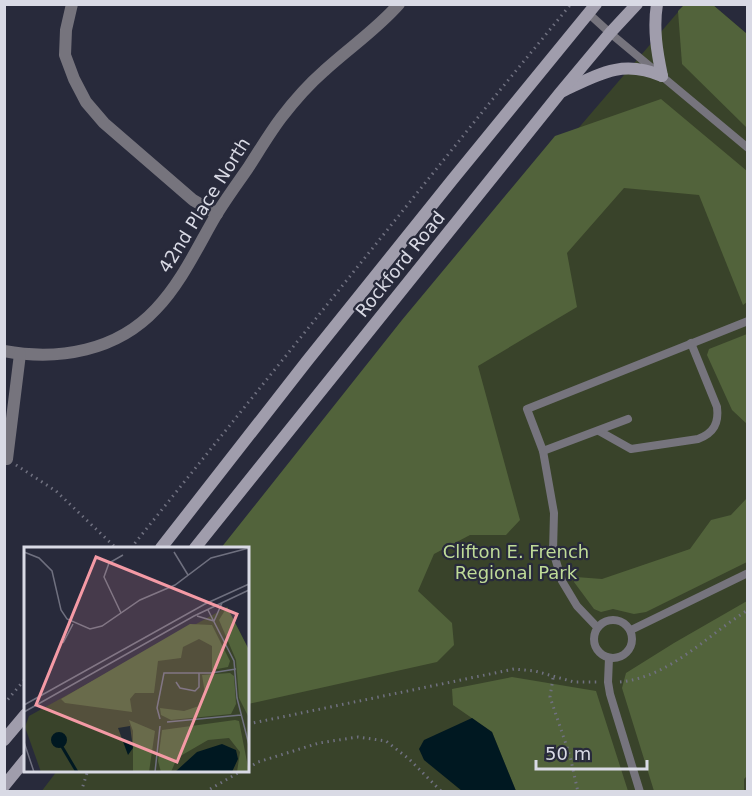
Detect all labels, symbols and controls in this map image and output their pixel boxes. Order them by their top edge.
street label: 42nd Place North [154,134,254,276]
street label: Rockford Road [351,207,449,321]
park label: Clifton E. French Regional Park [443,541,589,583]
inset map [24,547,249,772]
scale bar [536,733,647,771]
text: 50 m [545,743,591,764]

